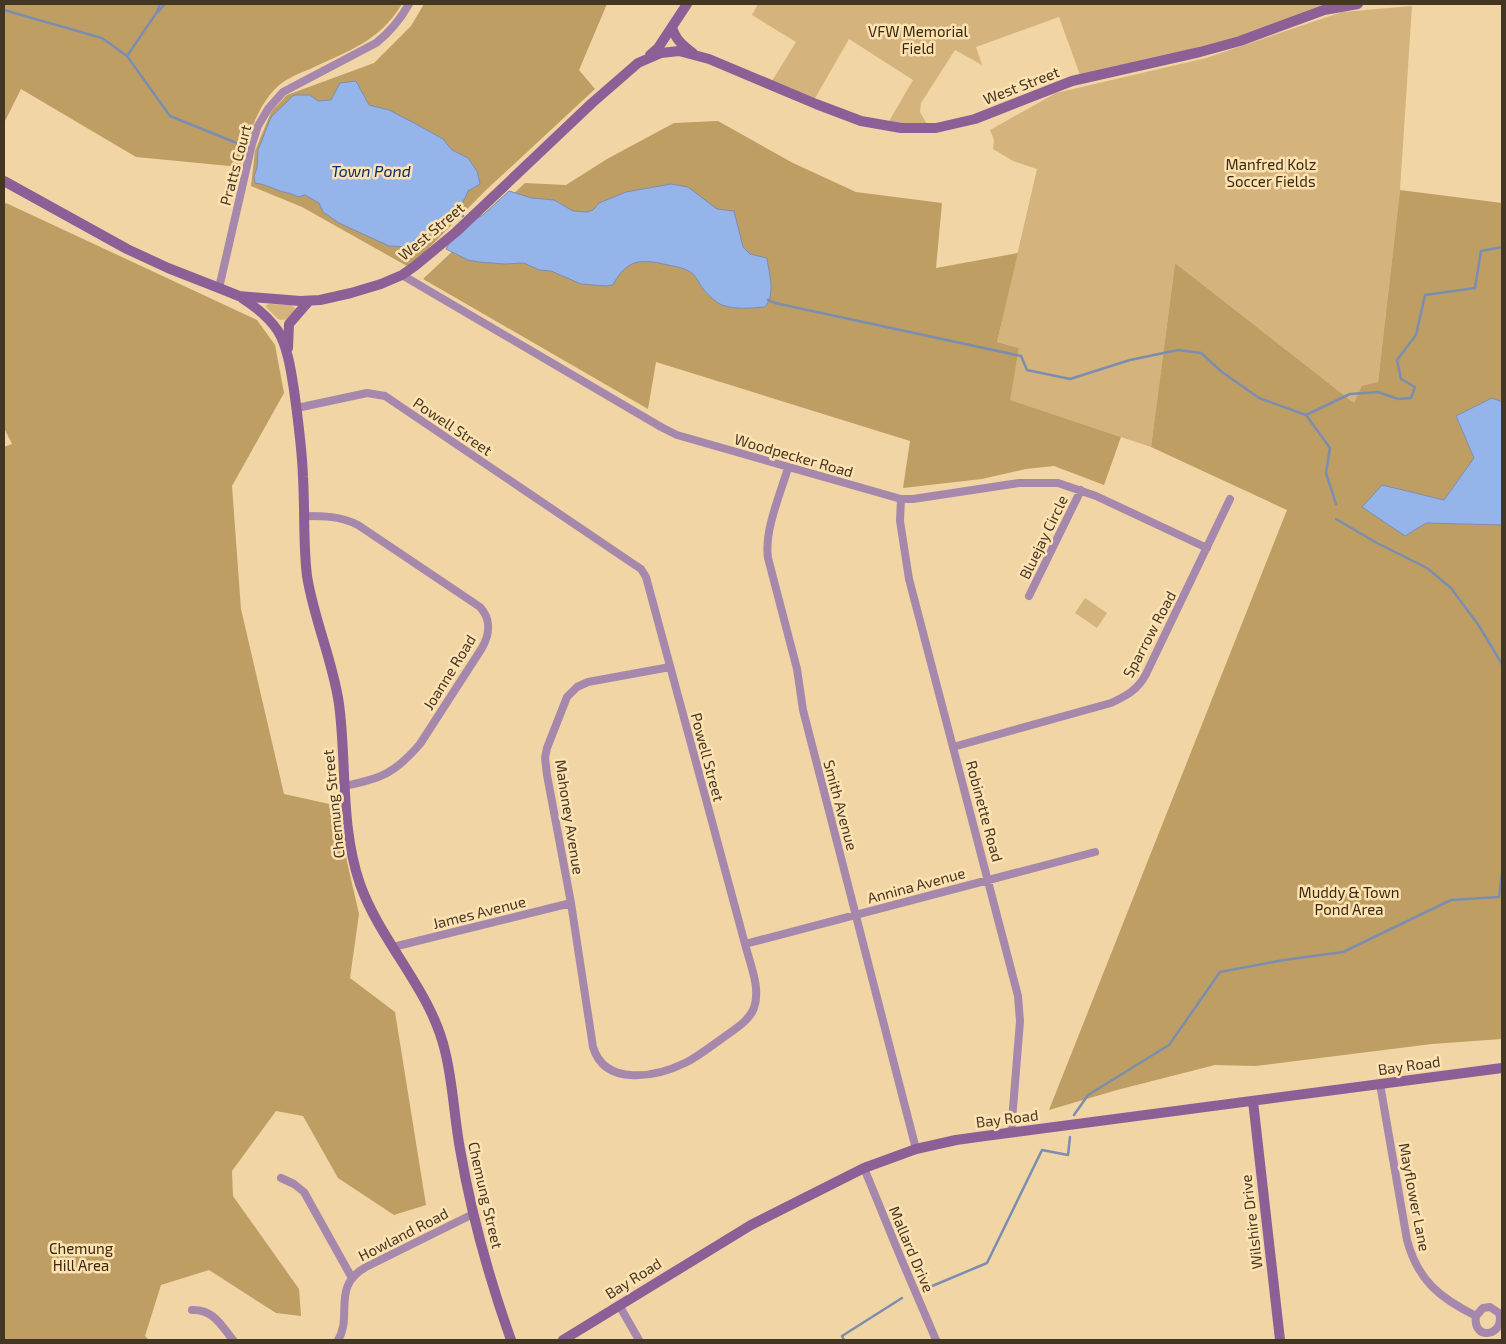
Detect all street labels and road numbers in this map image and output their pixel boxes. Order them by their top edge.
street label: West Street [980,62,1062,108]
street label: Pratts Court [216,122,254,207]
street label: West Street [394,198,468,264]
street label: Powell Street [410,393,496,459]
street label: Woodpecker Road [733,429,855,481]
street label: Bluejay Circle [1015,492,1072,582]
street label: Sparrow Road [1119,588,1179,680]
street label: Joanne Road [419,631,479,713]
street label: Powell Street [688,711,729,804]
street label: Chemung Street [318,749,348,859]
street label: Mahoney Avenue [552,758,588,876]
street label: Smith Avenue [820,758,862,852]
street label: Robinette Road [963,758,1007,864]
street label: Annina Avenue [865,863,967,907]
street label: James Avenue [431,892,527,932]
street label: Bay Road [1377,1052,1441,1078]
street label: Bay Road [975,1105,1039,1131]
street label: Chemung Street [465,1140,507,1250]
street label: Mayflower Lane [1396,1141,1434,1253]
street label: Wilshire Drive [1236,1174,1266,1270]
street label: Mallard Drive [886,1203,938,1295]
street label: Howland Road [355,1204,451,1264]
street label: Bay Road [602,1254,664,1302]

